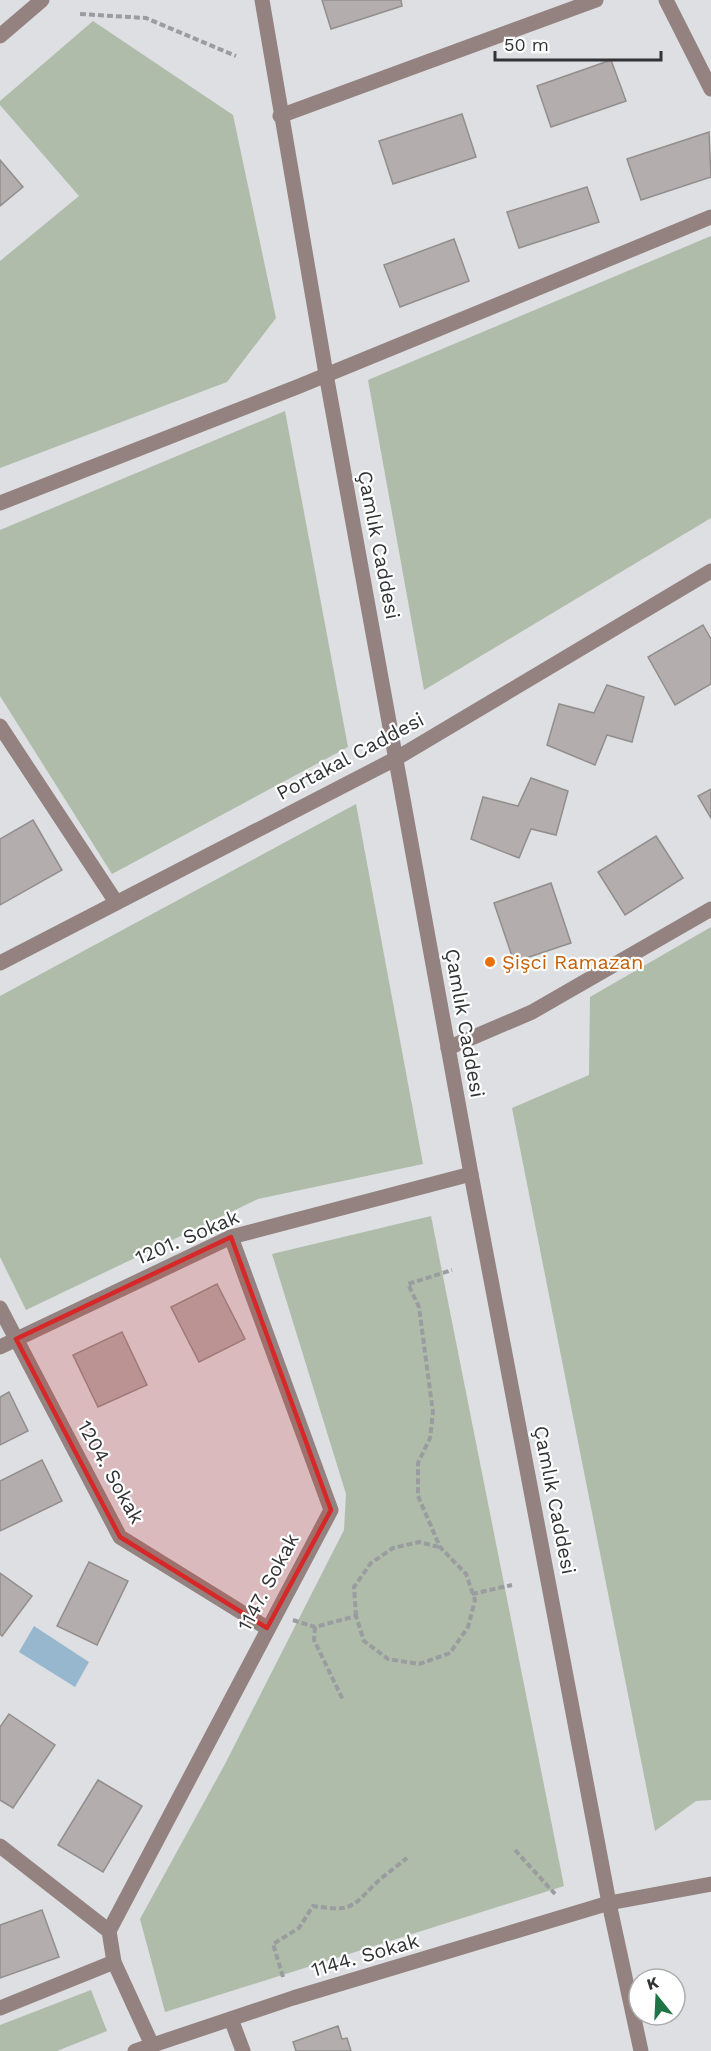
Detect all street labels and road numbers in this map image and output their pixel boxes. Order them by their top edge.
street label: Çamlık Caddesi [353,469,405,621]
street label: Portakal Caddesi [272,707,428,805]
street label: Çamlık Caddesi [440,947,490,1099]
street label: 1201. Sokak [131,1204,243,1270]
street label: 1204. Sokak [73,1416,149,1528]
street label: Çamlık Caddesi [529,1424,581,1576]
street label: 1147. Sokak [232,1529,304,1635]
street label: 1144. Sokak [309,1928,421,1982]

